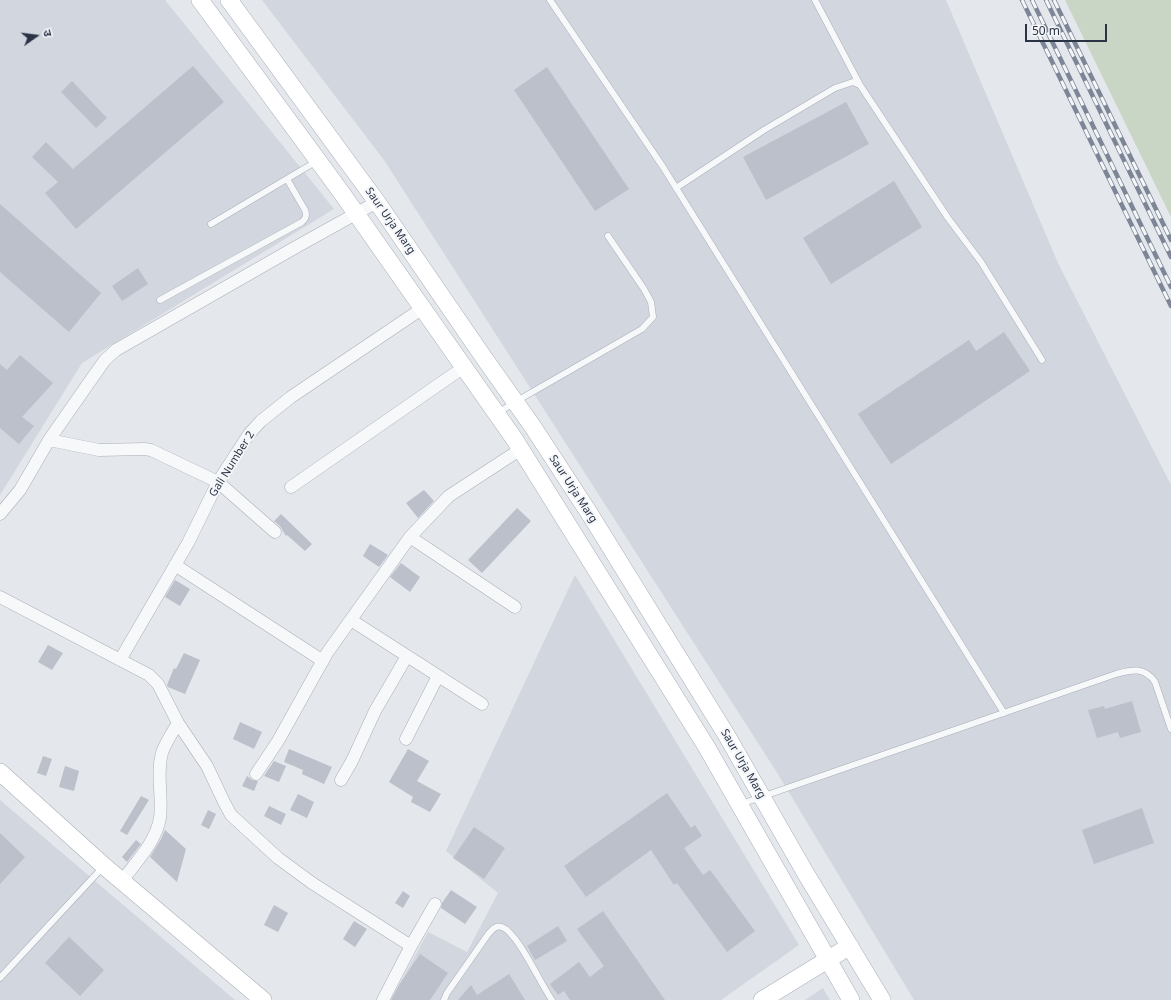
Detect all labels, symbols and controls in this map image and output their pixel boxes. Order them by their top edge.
north arrow [16,16,56,56]
scale bar [1027,16,1109,42]
text: 50 m [1032,22,1060,39]
text: उ [40,28,56,38]
street label: Saur Urja Marg [362,185,418,257]
street label: Gali Number 2 [207,429,257,499]
street label: Saur Urja Marg [546,453,600,525]
street label: Saur Urja Marg [718,727,768,801]

